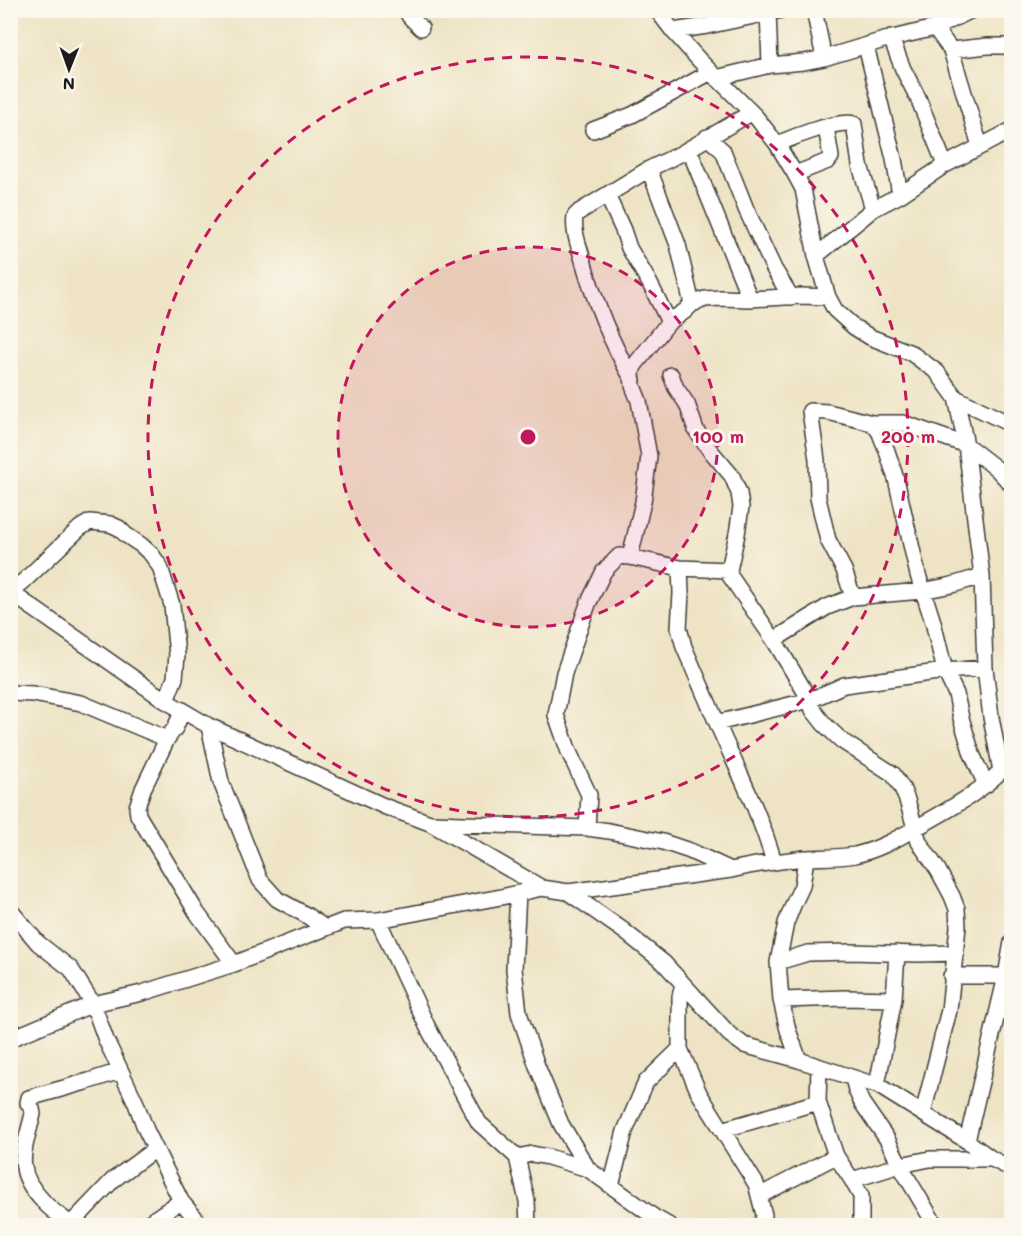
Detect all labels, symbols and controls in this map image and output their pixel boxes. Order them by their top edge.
north arrow [39,39,99,99]
text: N [62,74,75,95]
text: 100 m [692,424,744,448]
text: 200 m [881,424,935,448]
centre of rings [518,427,538,447]

